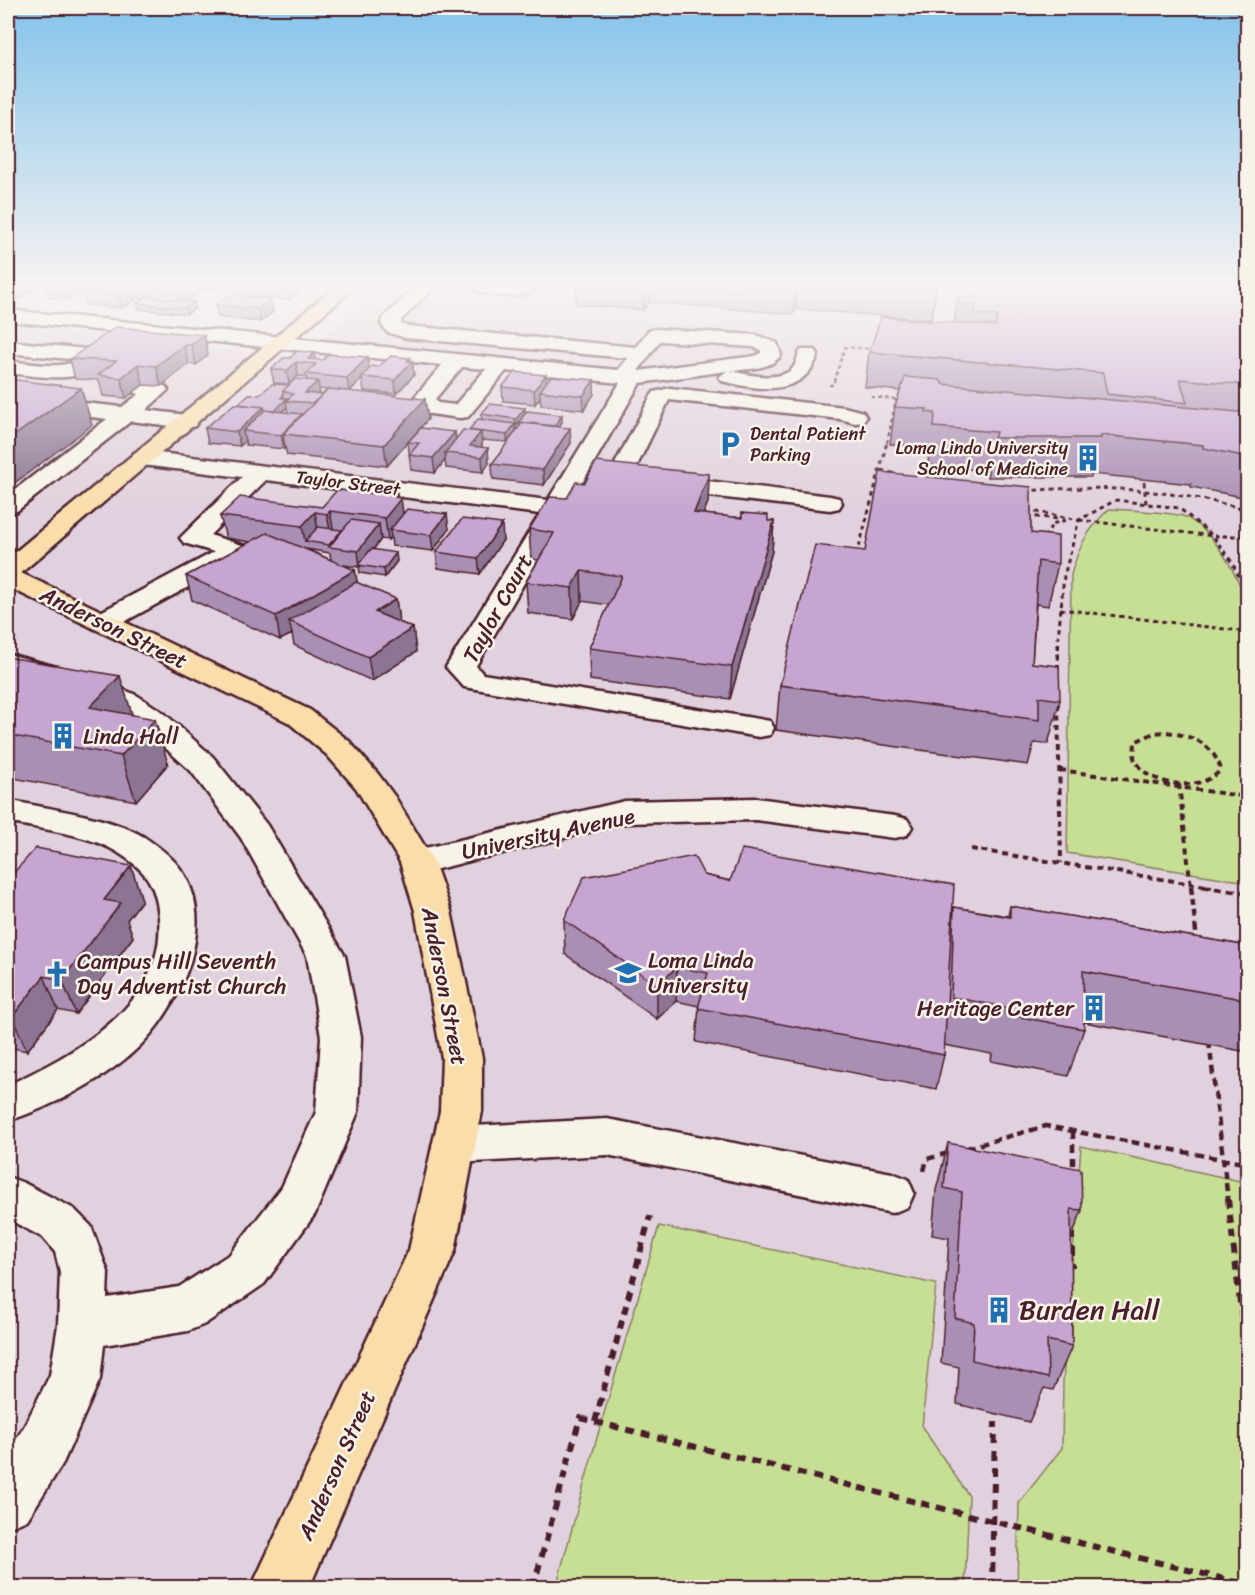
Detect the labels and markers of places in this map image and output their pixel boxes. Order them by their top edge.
place label: Dental Patient Parking [750,418,866,471]
parking icon: Dental Patient Parking [715,429,745,459]
place label: Loma Linda University School of Medicine [895,432,1069,485]
building icon: Loma Linda University School of Medicine [1073,443,1103,473]
place label: Linda Hall [83,717,179,756]
building icon: Linda Hall [48,721,78,751]
place label: Loma Linda University [648,941,754,1005]
place label: Campus Hill Seventh Day Adventist Church [77,942,286,1006]
school or university icon: Loma Linda University [613,958,643,988]
church icon: Campus Hill Seventh Day Adventist Church [42,959,72,989]
place label: Heritage Center [917,989,1075,1028]
building icon: Heritage Center [1079,993,1109,1023]
place label: Burden Hall [1019,1286,1161,1334]
building icon: Burden Hall [984,1295,1014,1325]

